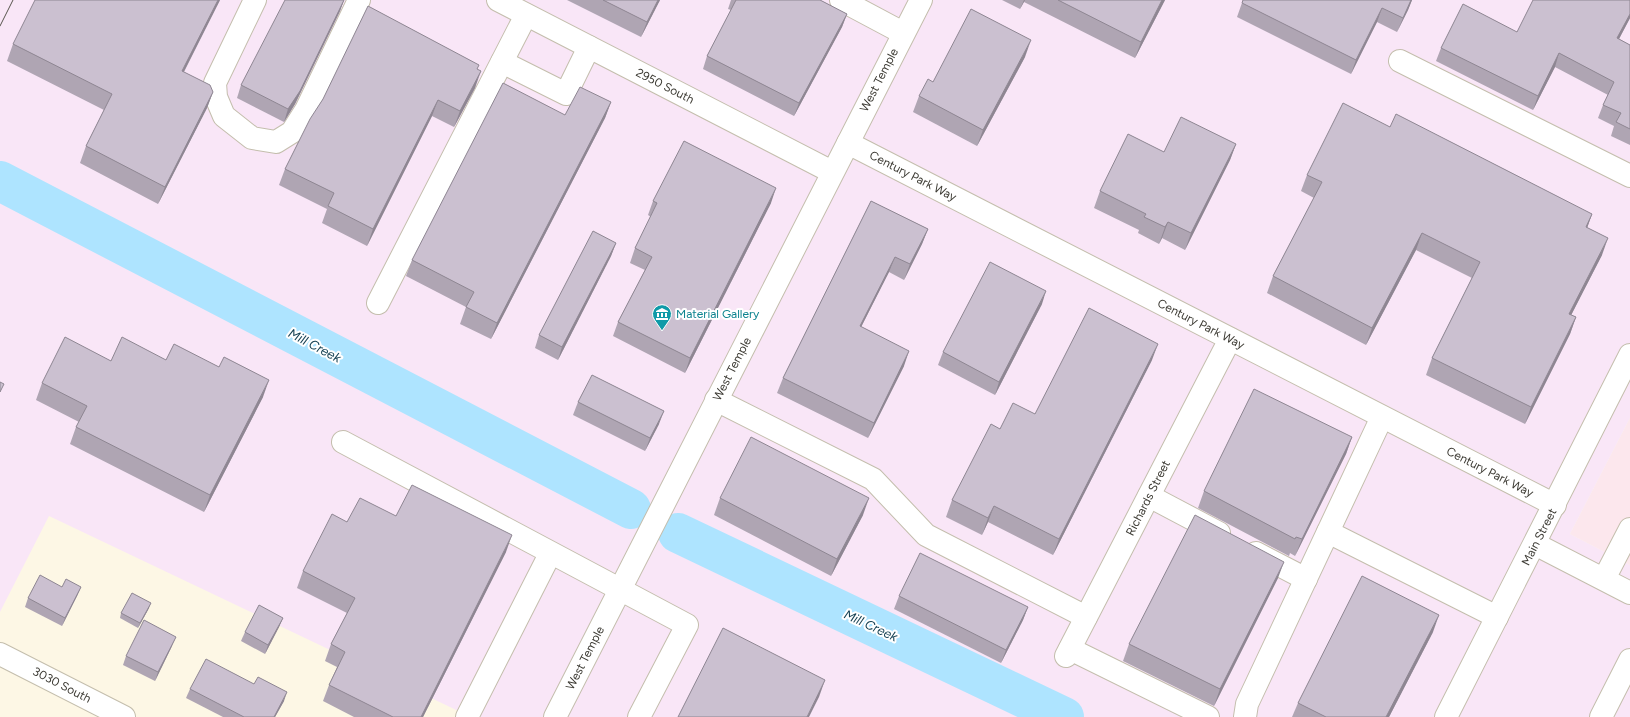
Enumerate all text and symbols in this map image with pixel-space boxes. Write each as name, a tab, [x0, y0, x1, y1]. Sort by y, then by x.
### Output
street label: West Temple	[857, 45, 901, 114]
street label: 2950 South	[634, 65, 697, 107]
street label: Century Park Way	[867, 148, 959, 204]
street label: Century Park Way	[1155, 296, 1247, 352]
museum icon: Material Gallery	[651, 303, 673, 331]
place label: Material Gallery	[676, 307, 760, 321]
water label: Mill Creek	[286, 325, 344, 366]
street label: West Temple	[710, 334, 754, 403]
street label: Century Park Way	[1444, 444, 1536, 500]
street label: Richards Street	[1123, 458, 1173, 538]
street label: Main Street	[1519, 506, 1560, 568]
water label: Mill Creek	[842, 607, 901, 645]
street label: West Temple	[563, 623, 607, 692]
street label: 3030 South	[30, 664, 94, 706]

